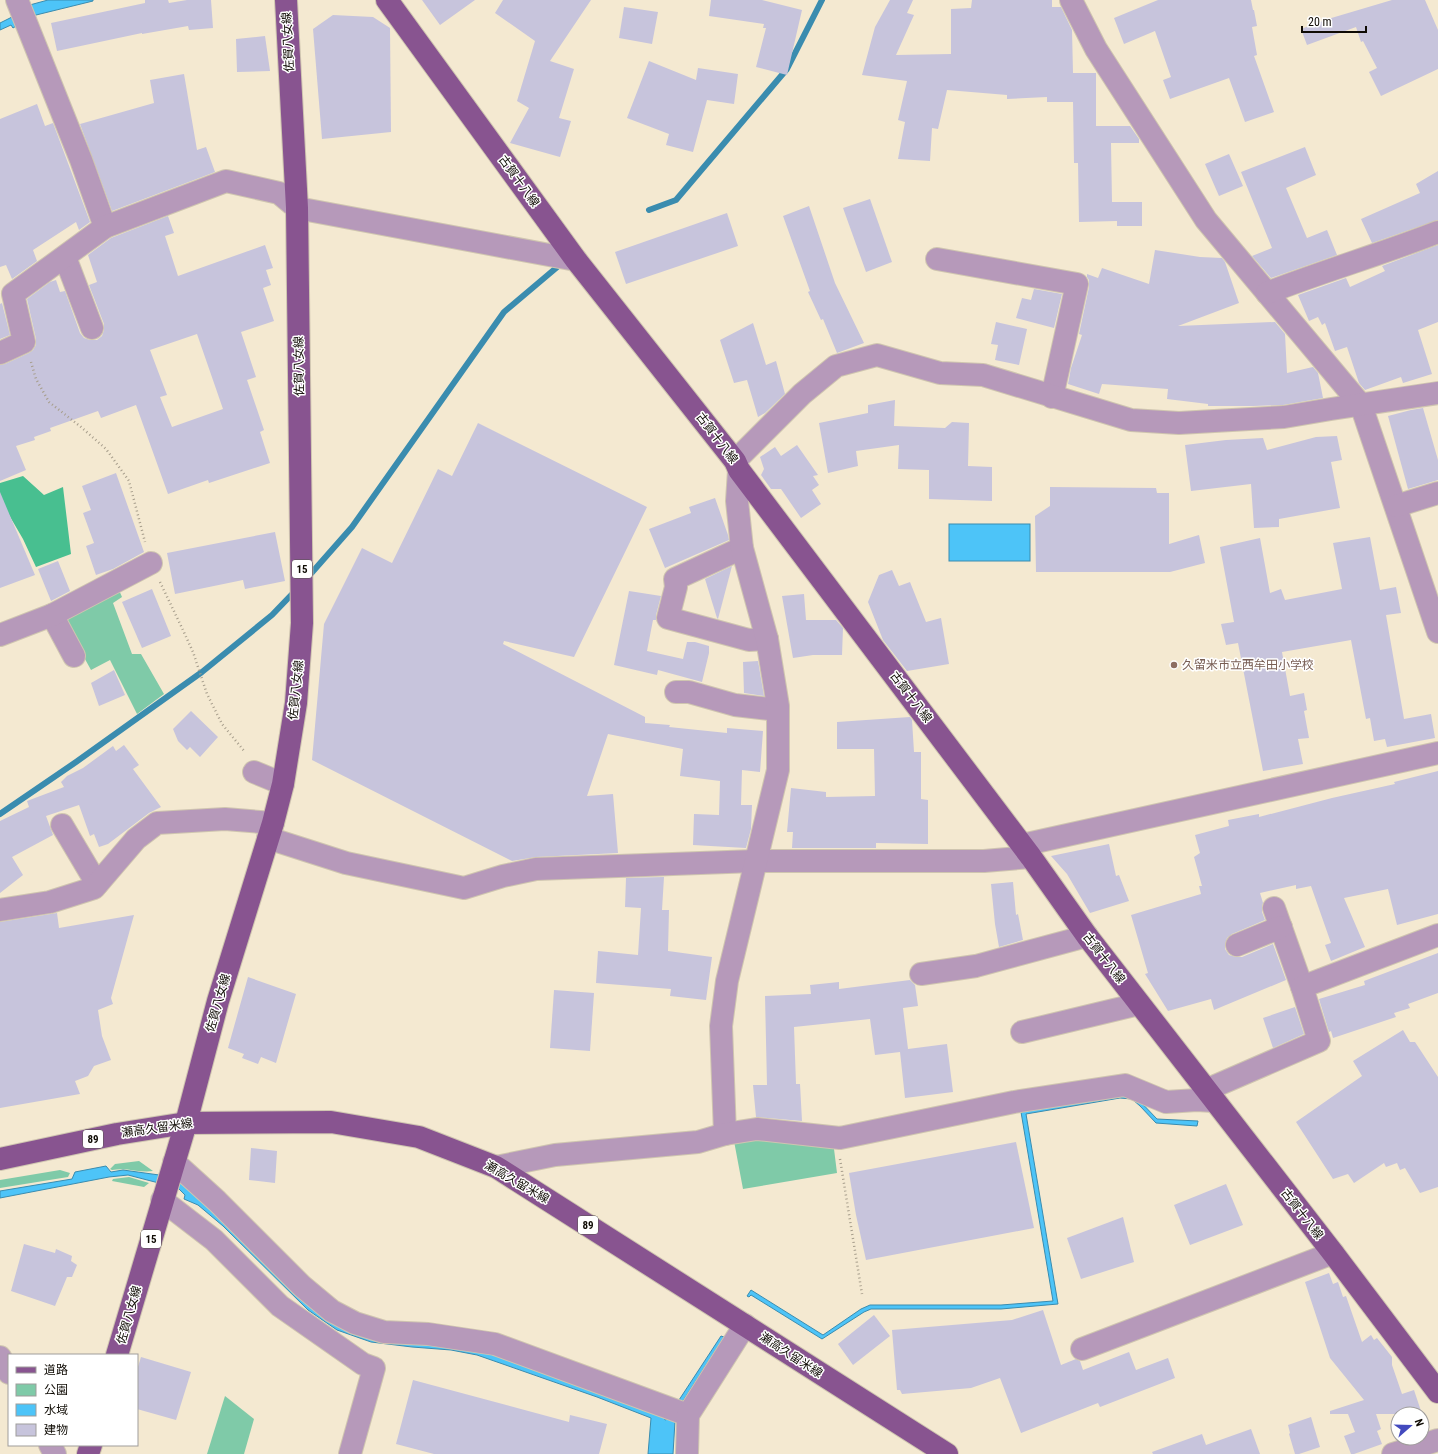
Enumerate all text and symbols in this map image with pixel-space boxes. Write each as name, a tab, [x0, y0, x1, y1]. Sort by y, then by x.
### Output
scale bar	[1302, 8, 1366, 34]
street label: 佐賀八女線	[279, 12, 297, 72]
text: 20 m	[1308, 15, 1332, 29]
street label: 古賀十八線	[496, 153, 542, 209]
street label: 佐賀八女線	[291, 336, 307, 396]
street label: 古賀十八線	[693, 410, 741, 466]
road number: 15	[292, 560, 312, 578]
place label: 久留米市立西牟田小学校	[1182, 658, 1314, 672]
street label: 佐賀八女線	[286, 659, 306, 721]
marker: 久留米市立西牟田小学校	[1169, 660, 1179, 670]
street label: 古賀十八線	[887, 669, 935, 725]
street label: 古賀十八線	[1080, 930, 1128, 986]
street label: 佐賀八女線	[203, 972, 233, 1034]
street label: 瀬高久留米線	[120, 1116, 194, 1140]
road number: 89	[83, 1130, 103, 1148]
street label: 瀬高久留米線	[482, 1158, 552, 1206]
street label: 古賀十八線	[1278, 1186, 1326, 1242]
road number: 89	[578, 1216, 598, 1234]
road number: 15	[141, 1230, 161, 1248]
street label: 佐賀八女線	[114, 1284, 144, 1346]
street label: 瀬高久留米線	[757, 1330, 825, 1380]
legend	[8, 1354, 138, 1446]
text: 道路	[44, 1363, 68, 1377]
text: 公園	[44, 1383, 68, 1397]
text: 水域	[44, 1403, 68, 1417]
north arrow	[1390, 1406, 1430, 1446]
text: N	[1412, 1417, 1426, 1428]
text: 建物	[44, 1423, 68, 1437]

